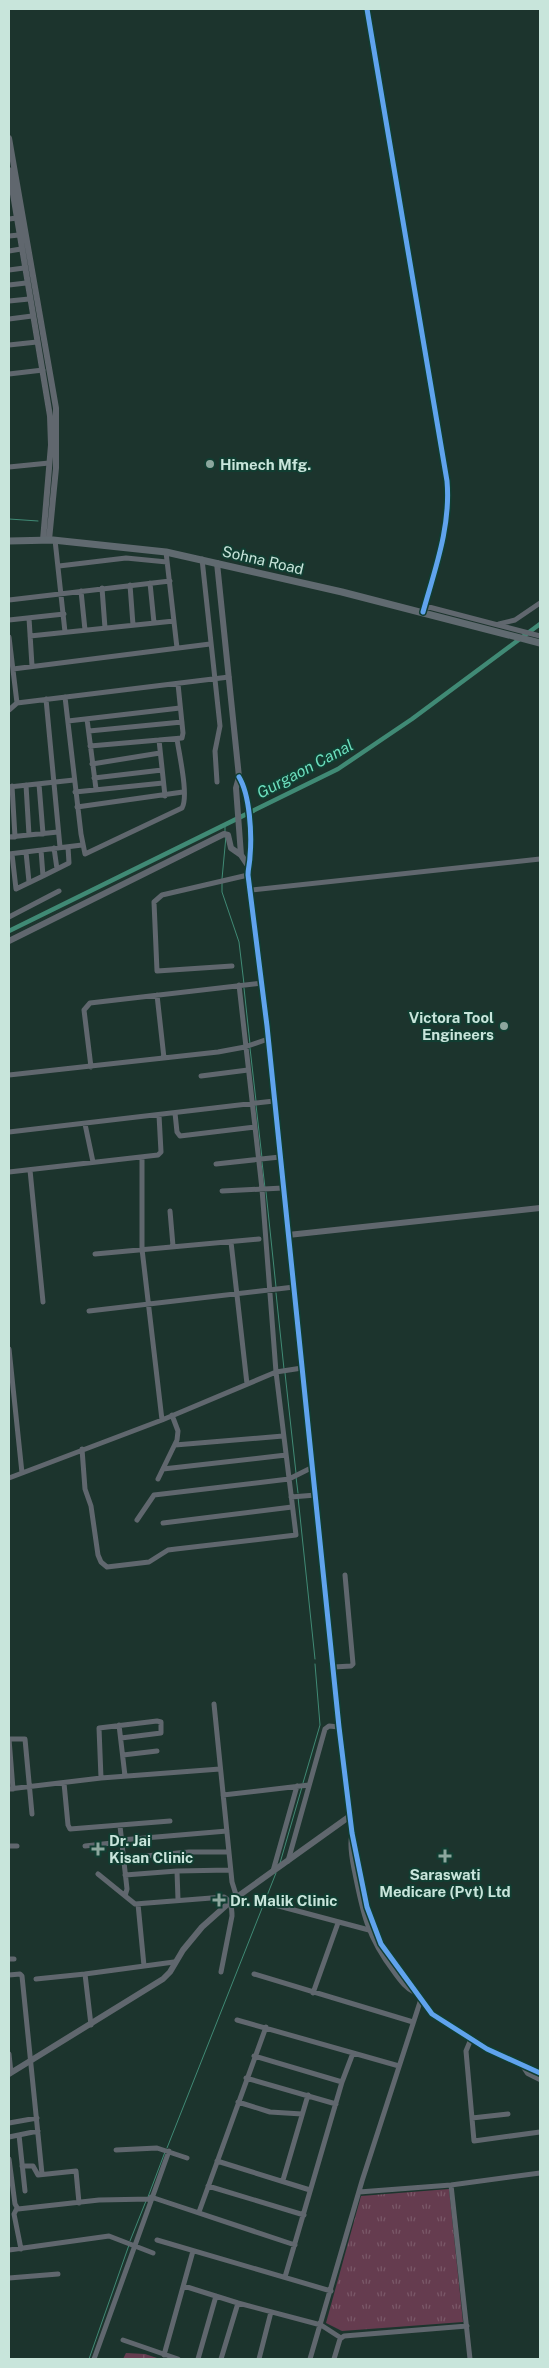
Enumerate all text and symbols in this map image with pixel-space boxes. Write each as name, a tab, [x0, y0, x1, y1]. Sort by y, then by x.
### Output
place label: Himech Mfg.	[220, 456, 311, 473]
marker: Himech Mfg.	[204, 458, 216, 470]
street label: Sohna Road	[221, 542, 305, 578]
water label: Gurgaon Canal	[253, 736, 357, 802]
place label: Victora Tool Engineers	[409, 1009, 494, 1043]
marker: Victora Tool Engineers	[498, 1020, 510, 1032]
place label: Dr. Jai Kisan Clinic	[109, 1832, 193, 1866]
marker: Dr. Jai Kisan Clinic	[91, 1842, 105, 1856]
marker: Saraswati Medicare (Pvt) Ltd	[438, 1849, 452, 1863]
place label: Saraswati Medicare (Pvt) Ltd	[379, 1866, 511, 1900]
place label: Dr. Malik Clinic	[230, 1892, 338, 1909]
marker: Dr. Malik Clinic	[212, 1893, 226, 1907]

